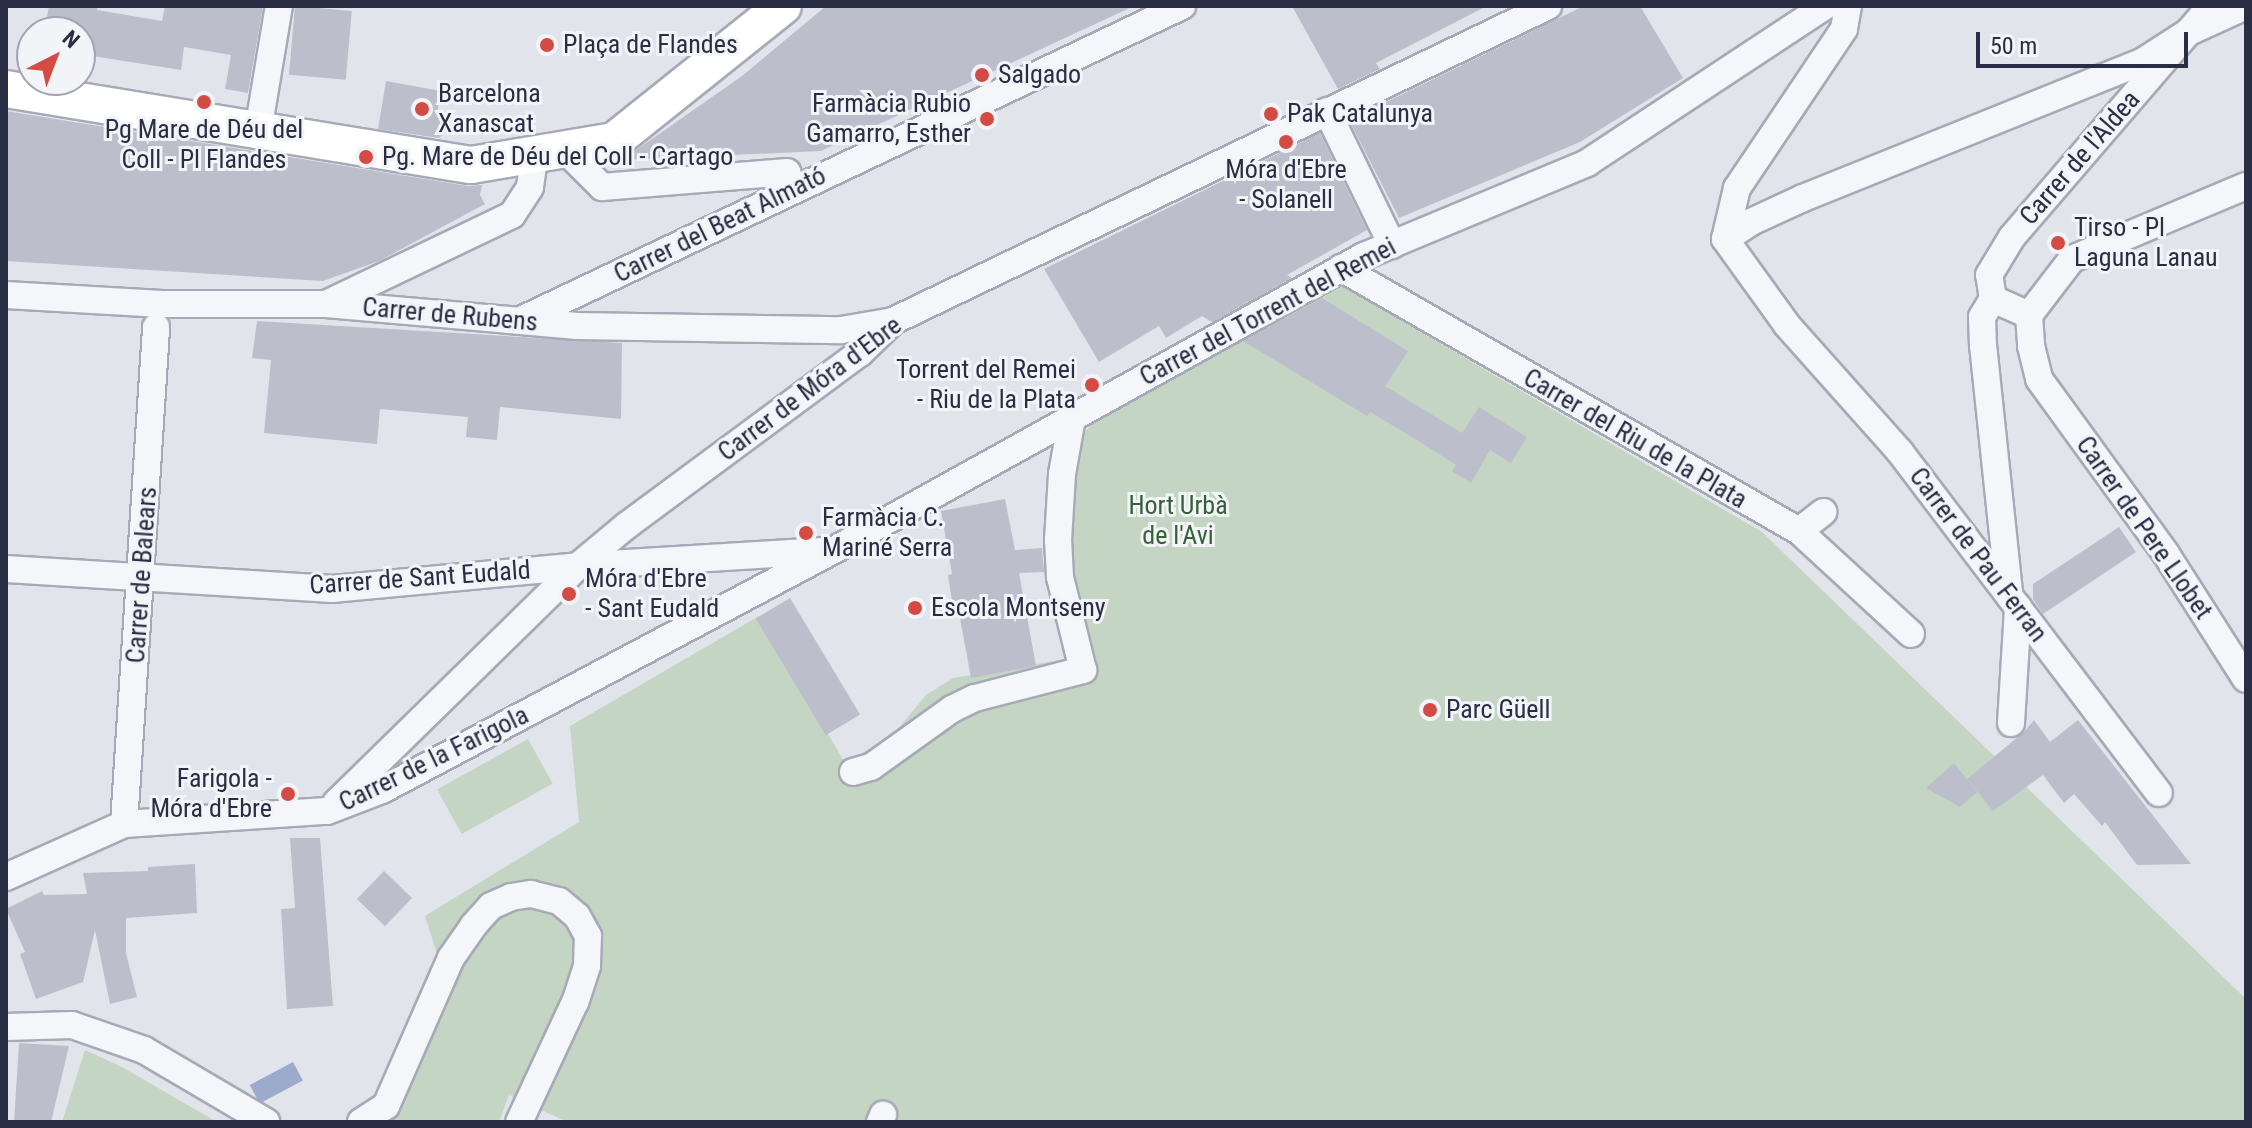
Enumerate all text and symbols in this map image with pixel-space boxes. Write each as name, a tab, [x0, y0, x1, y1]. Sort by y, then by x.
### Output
north arrow	[16, 16, 96, 96]
scale bar	[1980, 16, 2192, 66]
text: N	[58, 25, 84, 53]
place label: Plaça de Flandes	[563, 29, 738, 61]
text: 50 m	[1990, 32, 2037, 60]
marker: Plaça de Flandes	[538, 36, 556, 54]
place label: Salgado	[998, 59, 1081, 91]
marker: Salgado	[973, 66, 991, 84]
place label: Barcelona Xanascat	[438, 78, 541, 140]
street label: Carrer de l'Aldea	[2013, 85, 2147, 231]
place label: Farmàcia Rubio Gamarro, Esther	[806, 88, 971, 150]
marker: Pg Mare de Déu del Coll - Pl Flandes	[195, 93, 213, 111]
place label: Pak Catalunya	[1287, 98, 1433, 130]
marker: Barcelona Xanascat	[413, 100, 431, 118]
marker: Pak Catalunya	[1262, 105, 1280, 123]
marker: Farmàcia Rubio Gamarro, Esther	[978, 110, 996, 128]
place label: Pg Mare de Déu del Coll - Pl Flandes	[105, 114, 303, 176]
marker: Móra d'Ebre - Solanell	[1277, 133, 1295, 151]
place label: Pg. Mare de Déu del Coll - Cartago	[382, 141, 733, 173]
marker: Pg. Mare de Déu del Coll - Cartago	[357, 148, 375, 166]
place label: Móra d'Ebre - Solanell	[1225, 154, 1347, 216]
street label: Carrer del Beat Almató	[609, 160, 831, 290]
place label: Tirso - Pl Laguna Lanau	[2074, 212, 2218, 274]
street label: Carrer del Torrent del Remei	[1134, 231, 1402, 393]
marker: Tirso - Pl Laguna Lanau	[2049, 234, 2067, 252]
street label: Carrer de Rubens	[361, 292, 539, 338]
street label: Carrer de Móra d'Ebre	[712, 310, 908, 468]
place label: Torrent del Remei - Riu de la Plata	[896, 354, 1076, 416]
street label: Carrer del Riu de la Plata	[1518, 362, 1752, 516]
marker: Torrent del Remei - Riu de la Plata	[1083, 376, 1101, 394]
street label: Carrer de Pere Llobet	[2069, 430, 2219, 626]
street label: Carrer de Pau Ferran	[1902, 462, 2054, 648]
street label: Carrer de Balears	[120, 486, 164, 664]
park label: Hort Urbà de l'Avi	[1128, 490, 1228, 552]
place label: Farmàcia C. Mariné Serra	[822, 502, 952, 564]
marker: Farmàcia C. Mariné Serra	[797, 524, 815, 542]
street label: Carrer de Sant Eudald	[308, 555, 532, 601]
place label: Móra d'Ebre - Sant Eudald	[585, 563, 719, 624]
marker: Móra d'Ebre - Sant Eudald	[560, 585, 578, 603]
place label: Escola Montseny	[931, 592, 1106, 624]
marker: Escola Montseny	[906, 599, 924, 617]
place label: Parc Güell	[1446, 694, 1550, 726]
street label: Carrer de la Farigola	[334, 700, 534, 818]
marker: Parc Güell	[1421, 701, 1439, 719]
place label: Farigola - Móra d'Ebre	[150, 763, 272, 824]
marker: Farigola - Móra d'Ebre	[279, 785, 297, 803]

